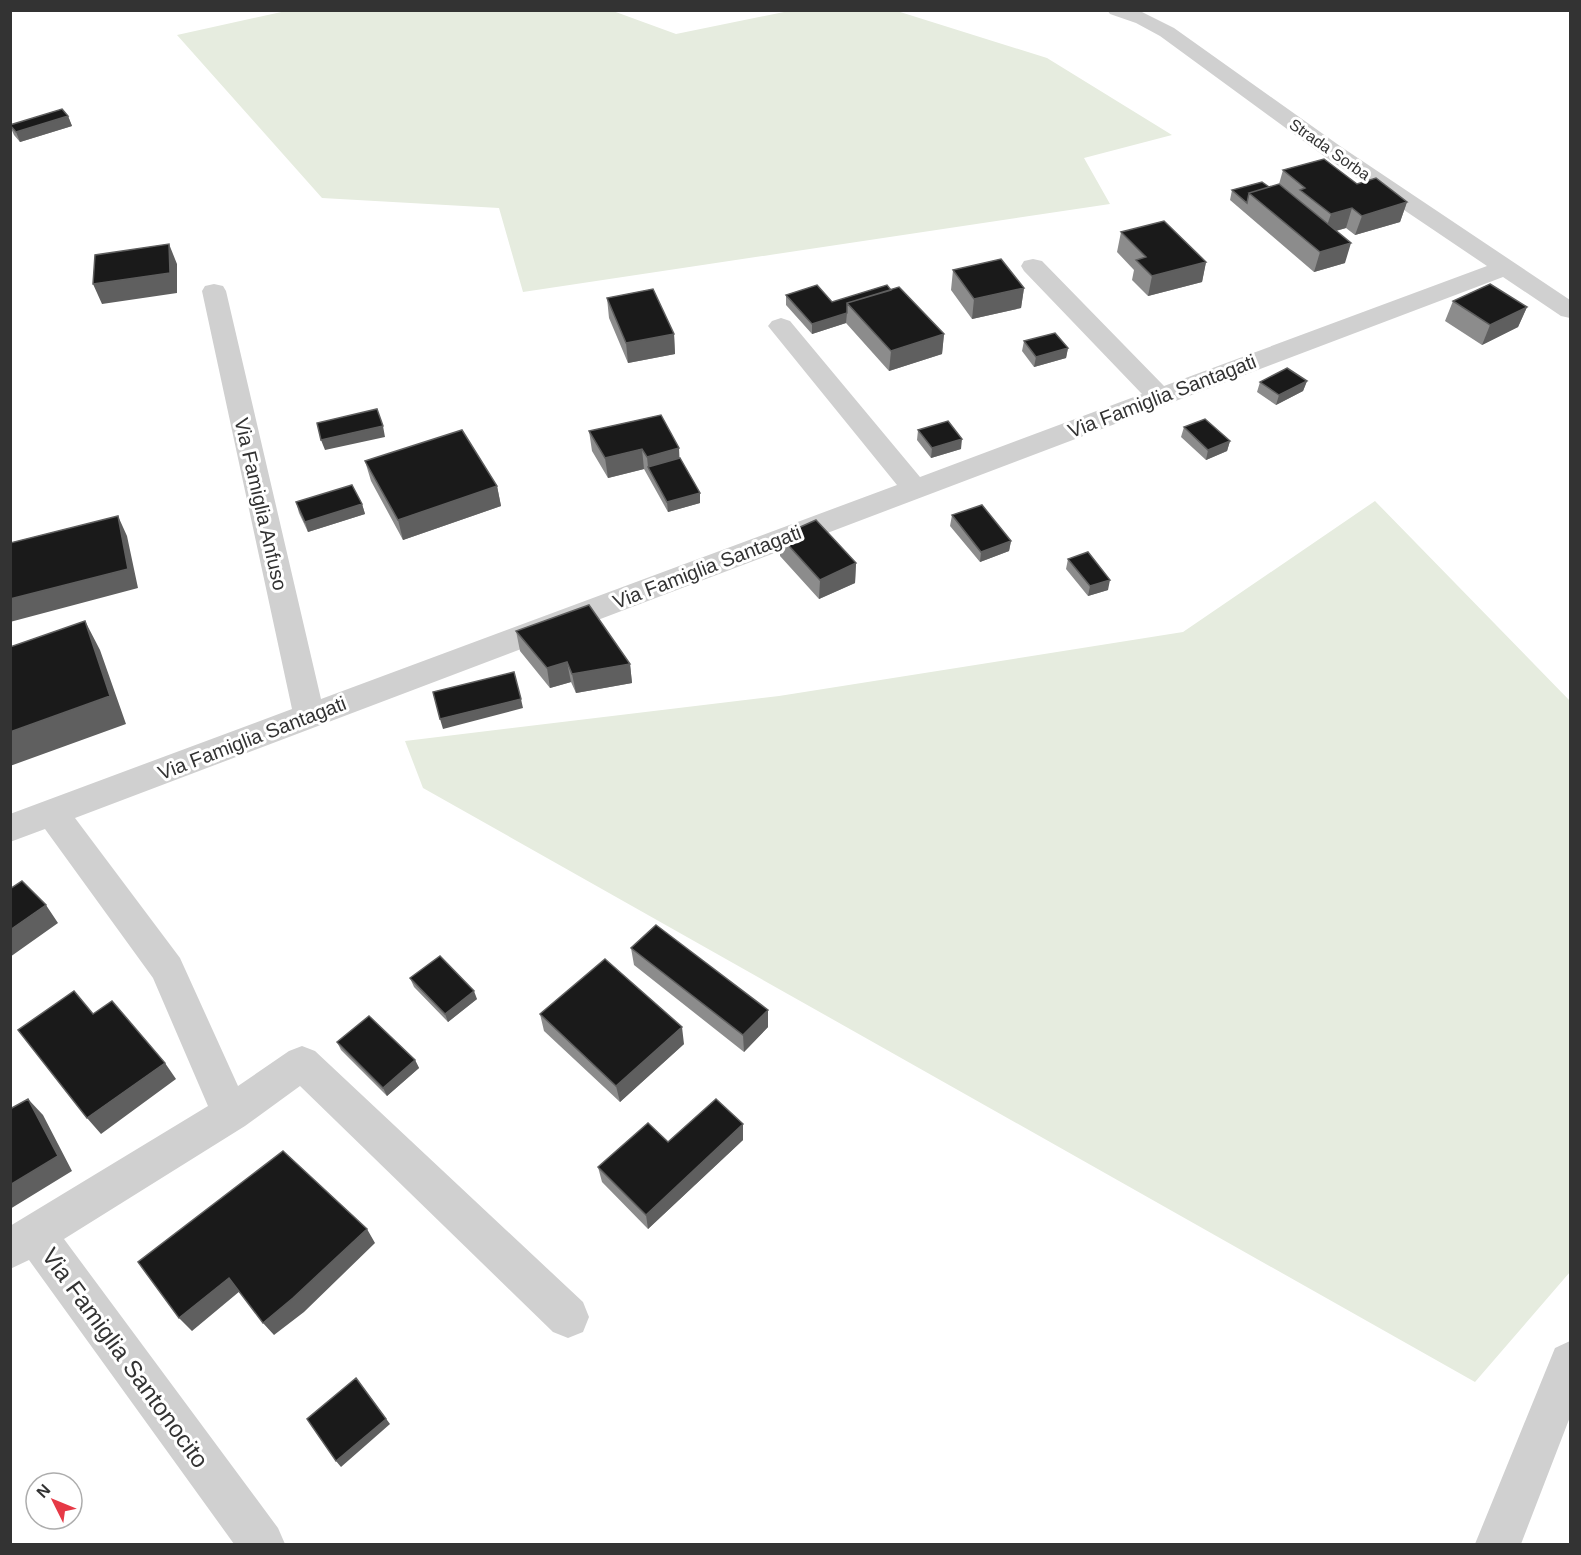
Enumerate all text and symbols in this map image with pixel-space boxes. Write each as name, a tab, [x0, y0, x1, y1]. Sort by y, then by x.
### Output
street label: Strada Sorba	[1286, 115, 1373, 183]
street label: Via Famiglia Santagati	[1065, 350, 1259, 442]
street label: Via Famiglia Anfuso	[230, 416, 292, 592]
street label: Via Famiglia Santagati	[610, 521, 804, 613]
street label: Via Famiglia Santagati	[155, 692, 349, 784]
street label: Via Famiglia Santonocito	[37, 1243, 214, 1473]
north arrow	[24, 1471, 84, 1531]
text: N	[33, 1481, 54, 1501]

